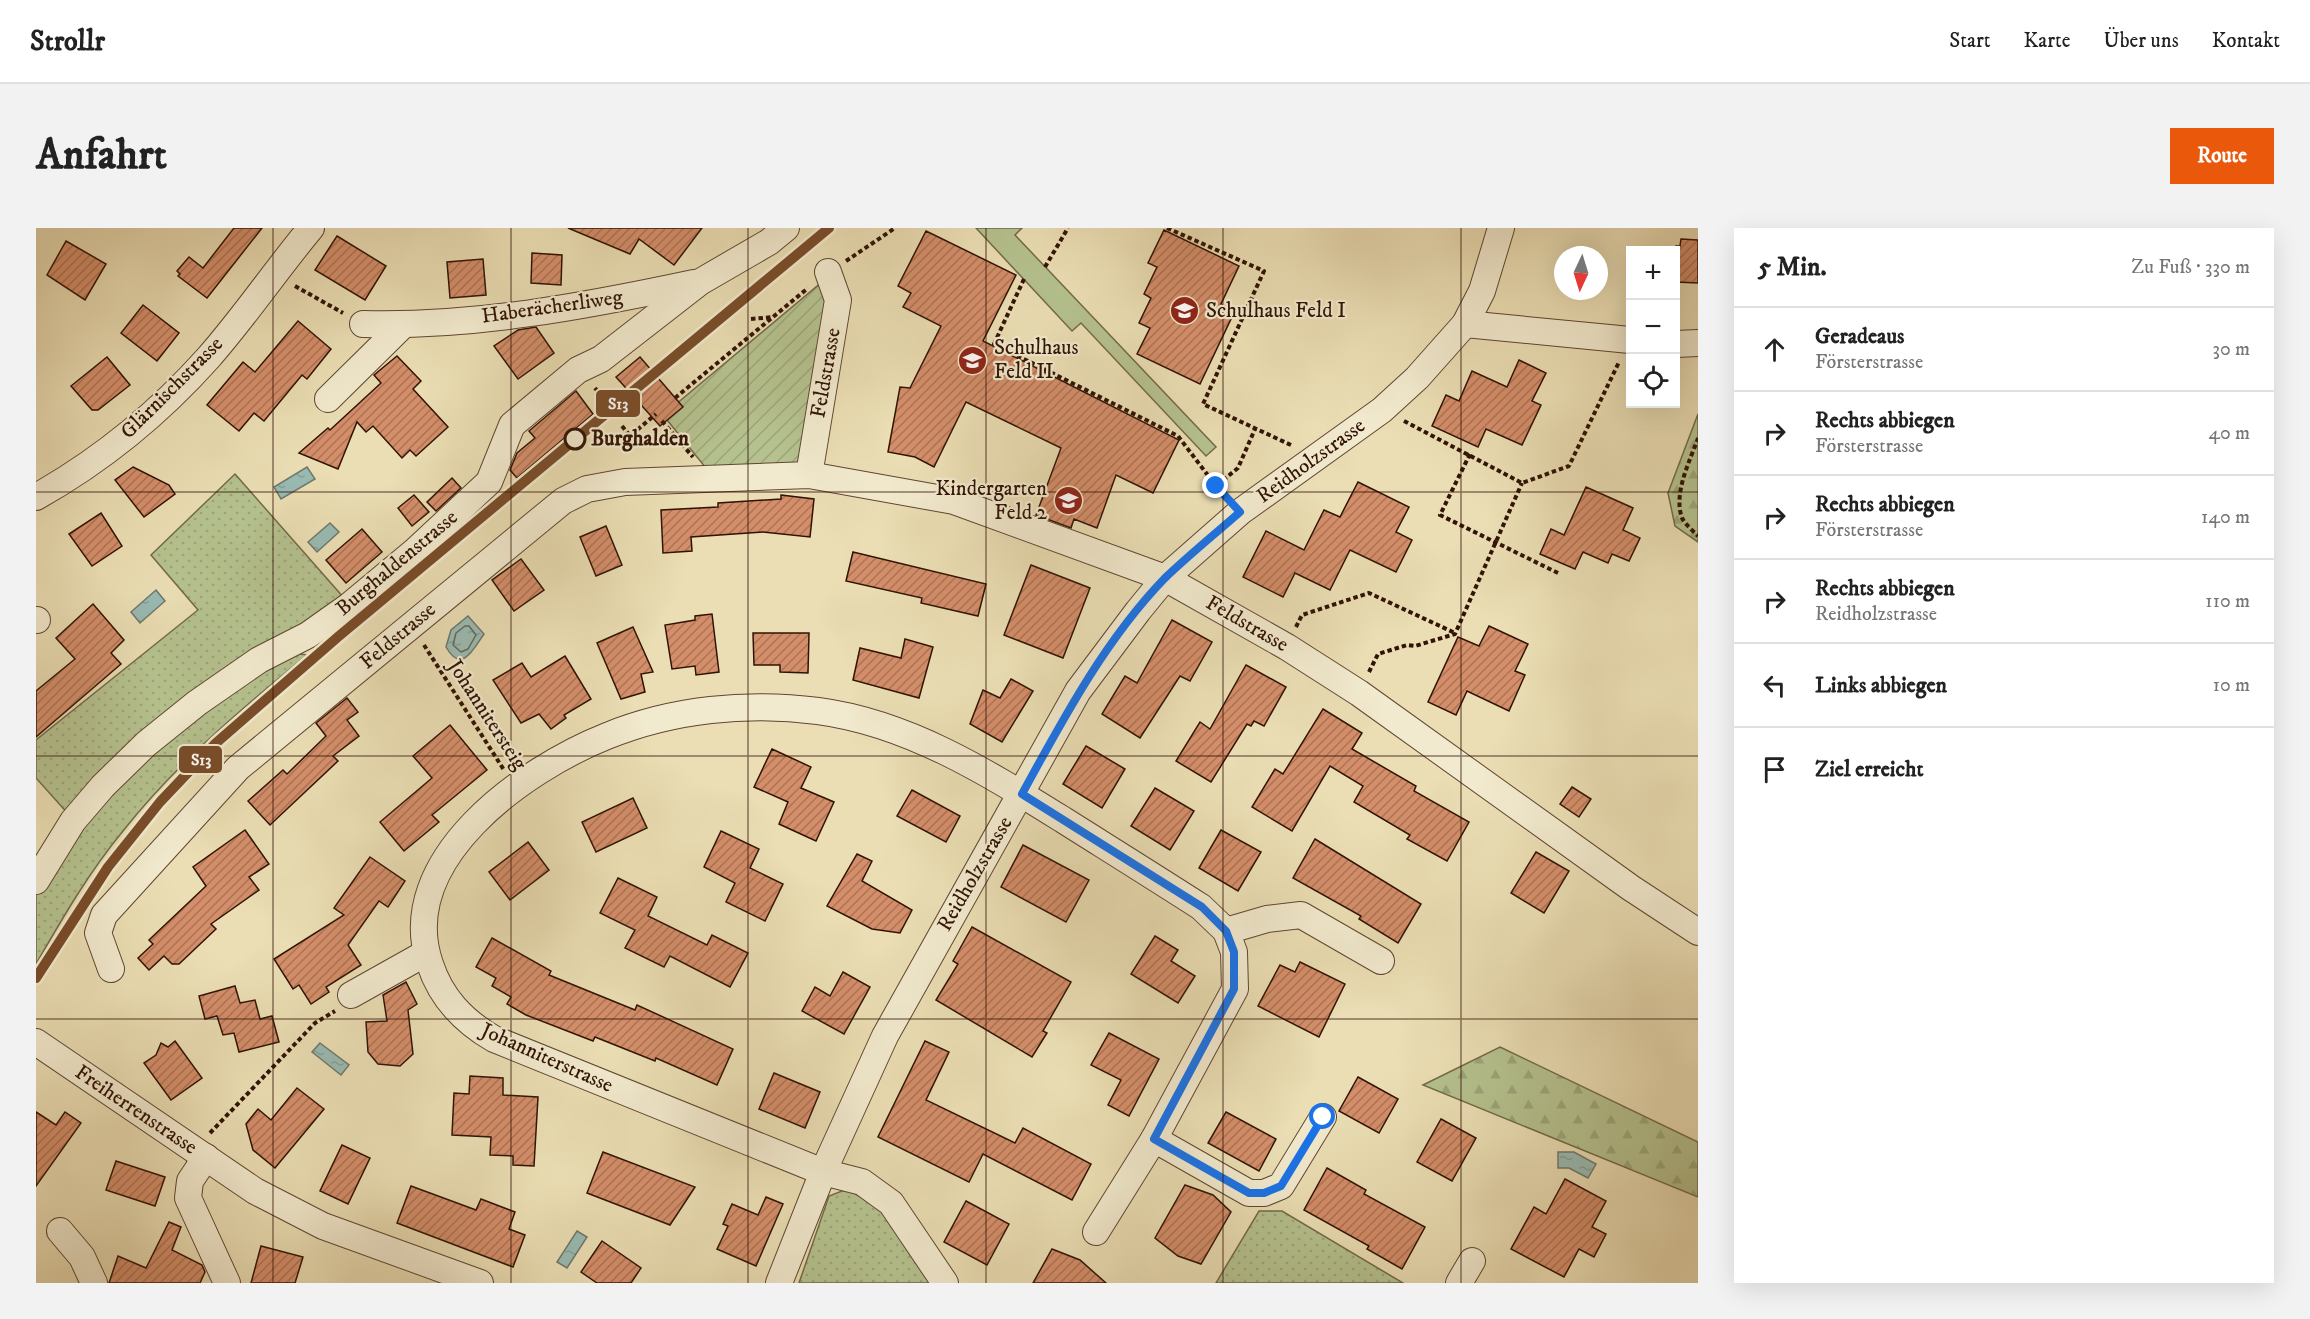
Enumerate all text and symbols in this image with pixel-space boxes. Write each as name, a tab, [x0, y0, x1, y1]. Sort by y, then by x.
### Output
text: Strollr	[30, 24, 105, 59]
text: Start	[1949, 28, 1991, 54]
text: Karte	[2024, 28, 2070, 54]
text: Über uns	[2103, 28, 2179, 54]
text: Kontakt	[2212, 28, 2280, 54]
button: Route	[2170, 128, 2274, 184]
text: Anfahrt	[36, 130, 167, 182]
north arrow	[1554, 246, 1608, 300]
map controls	[1626, 246, 1680, 408]
button: +	[1626, 246, 1680, 300]
text: 5 Min.	[1758, 251, 1827, 284]
text: Zu Fuß · 330 m	[2131, 255, 2250, 280]
street label: Haberächerliweg	[480, 284, 625, 330]
school or university icon: Schulhaus Feld I	[1169, 295, 1201, 327]
place label: Schulhaus Feld I	[1206, 298, 1346, 324]
button: −	[1626, 300, 1680, 354]
text: Geradeaus	[1815, 323, 1904, 350]
street label: Feldstrasse	[805, 326, 847, 420]
street label: Glärnischstrasse	[115, 331, 229, 445]
icon: ahead	[1758, 333, 1791, 366]
place label: Schulhaus Feld II	[994, 335, 1078, 385]
text: 30 m	[2212, 337, 2250, 362]
school or university icon: Schulhaus Feld II	[957, 344, 989, 376]
text: Försterstrasse	[1815, 350, 1923, 375]
button: locate	[1626, 354, 1680, 408]
line badge: S13	[595, 389, 641, 418]
text: S13	[608, 394, 628, 414]
text: Rechts abbiegen	[1815, 407, 1955, 434]
street label: Reidholzstrasse	[1252, 413, 1371, 509]
icon: right	[1758, 417, 1791, 450]
text: 40 m	[2208, 421, 2250, 446]
place label: Burghalden	[591, 426, 690, 452]
marker: Burghalden	[564, 428, 586, 450]
text: Försterstrasse	[1815, 434, 1923, 459]
route end	[1202, 472, 1228, 498]
place label: Kindergarten Feld 2	[936, 476, 1048, 526]
school or university icon: Kindergarten Feld 2	[1052, 485, 1084, 517]
text: Rechts abbiegen	[1815, 491, 1955, 518]
icon: right	[1758, 501, 1791, 534]
street label: Burghaldenstrasse	[331, 504, 463, 622]
text: 140 m	[2201, 505, 2250, 530]
text: Försterstrasse	[1815, 518, 1923, 543]
text: Rechts abbiegen	[1815, 575, 1955, 602]
icon: right	[1758, 585, 1791, 618]
text: 110 m	[2205, 589, 2250, 614]
street label: Feldstrasse	[1201, 590, 1293, 658]
street label: Feldstrasse	[355, 597, 441, 675]
text: Reidholzstrasse	[1815, 602, 1937, 627]
street label: Johannitersteig	[441, 653, 533, 776]
icon: left	[1758, 669, 1791, 702]
text: Links abbiegen	[1815, 672, 1947, 699]
text: 10 m	[2213, 673, 2250, 698]
line badge: S13	[178, 745, 223, 774]
text: S13	[191, 750, 211, 770]
icon: arrive	[1758, 753, 1791, 786]
text: Ziel erreicht	[1815, 756, 1923, 783]
street label: Reidholzstrasse	[932, 812, 1018, 936]
street label: Johanniterstrasse	[475, 1016, 617, 1099]
street label: Freiherrenstrasse	[70, 1060, 202, 1161]
route start	[1309, 1103, 1335, 1129]

